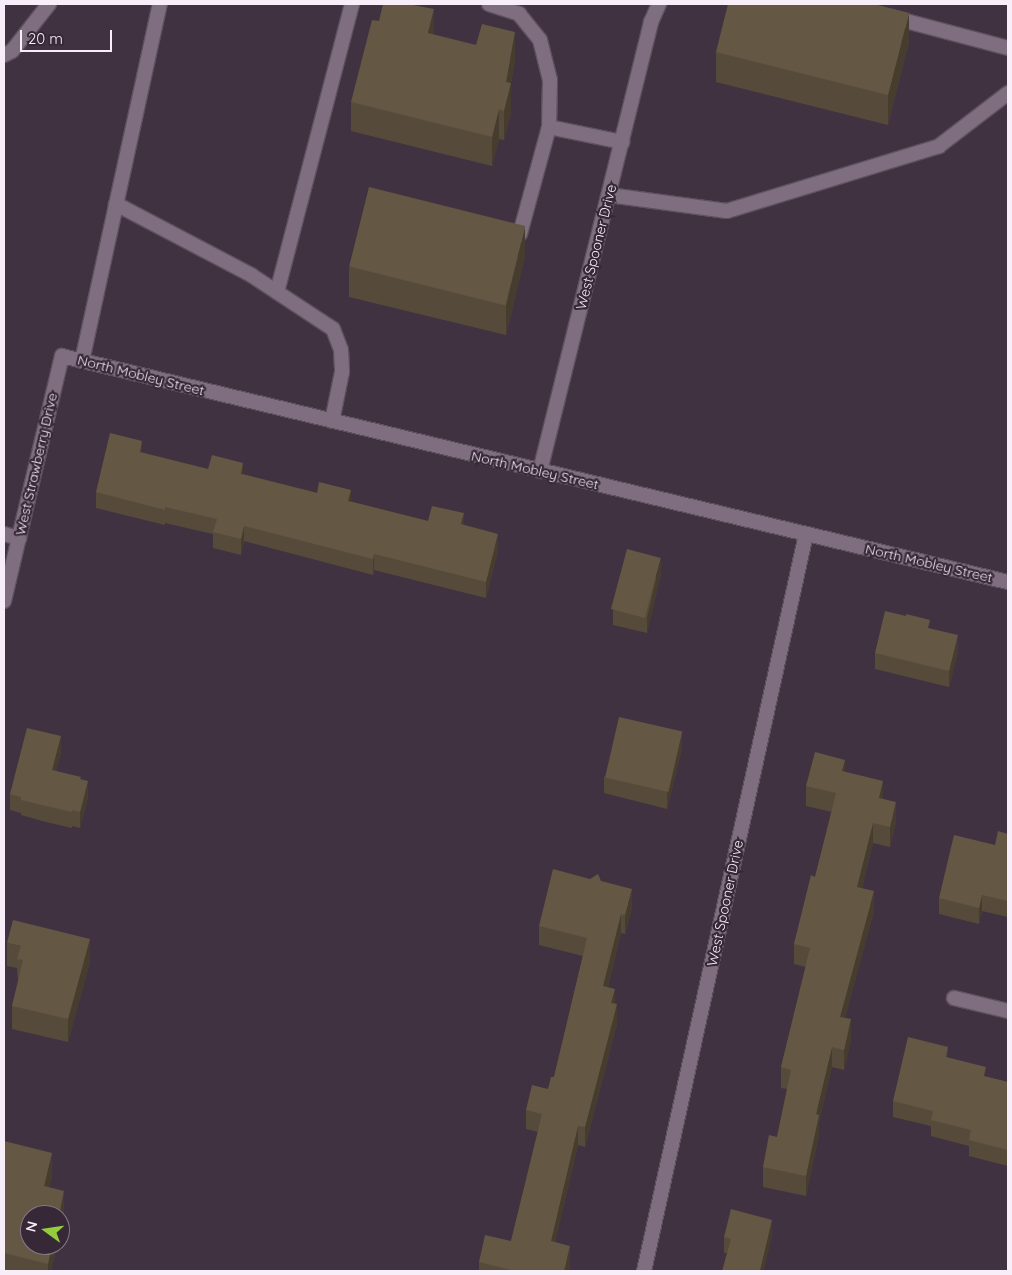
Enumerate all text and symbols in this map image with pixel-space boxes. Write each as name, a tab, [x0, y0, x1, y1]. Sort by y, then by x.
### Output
scale bar	[22, 20, 115, 52]
text: 20 m	[28, 29, 63, 48]
street label: West Spooner Drive	[572, 183, 620, 311]
street label: North Mobley Street	[76, 351, 206, 399]
street label: West Strawberry Drive	[11, 391, 61, 537]
street label: North Mobley Street	[470, 447, 600, 493]
street label: North Mobley Street	[864, 540, 994, 586]
street label: West Spooner Drive	[703, 838, 747, 968]
north arrow	[20, 1205, 70, 1255]
text: N	[21, 1219, 41, 1234]

